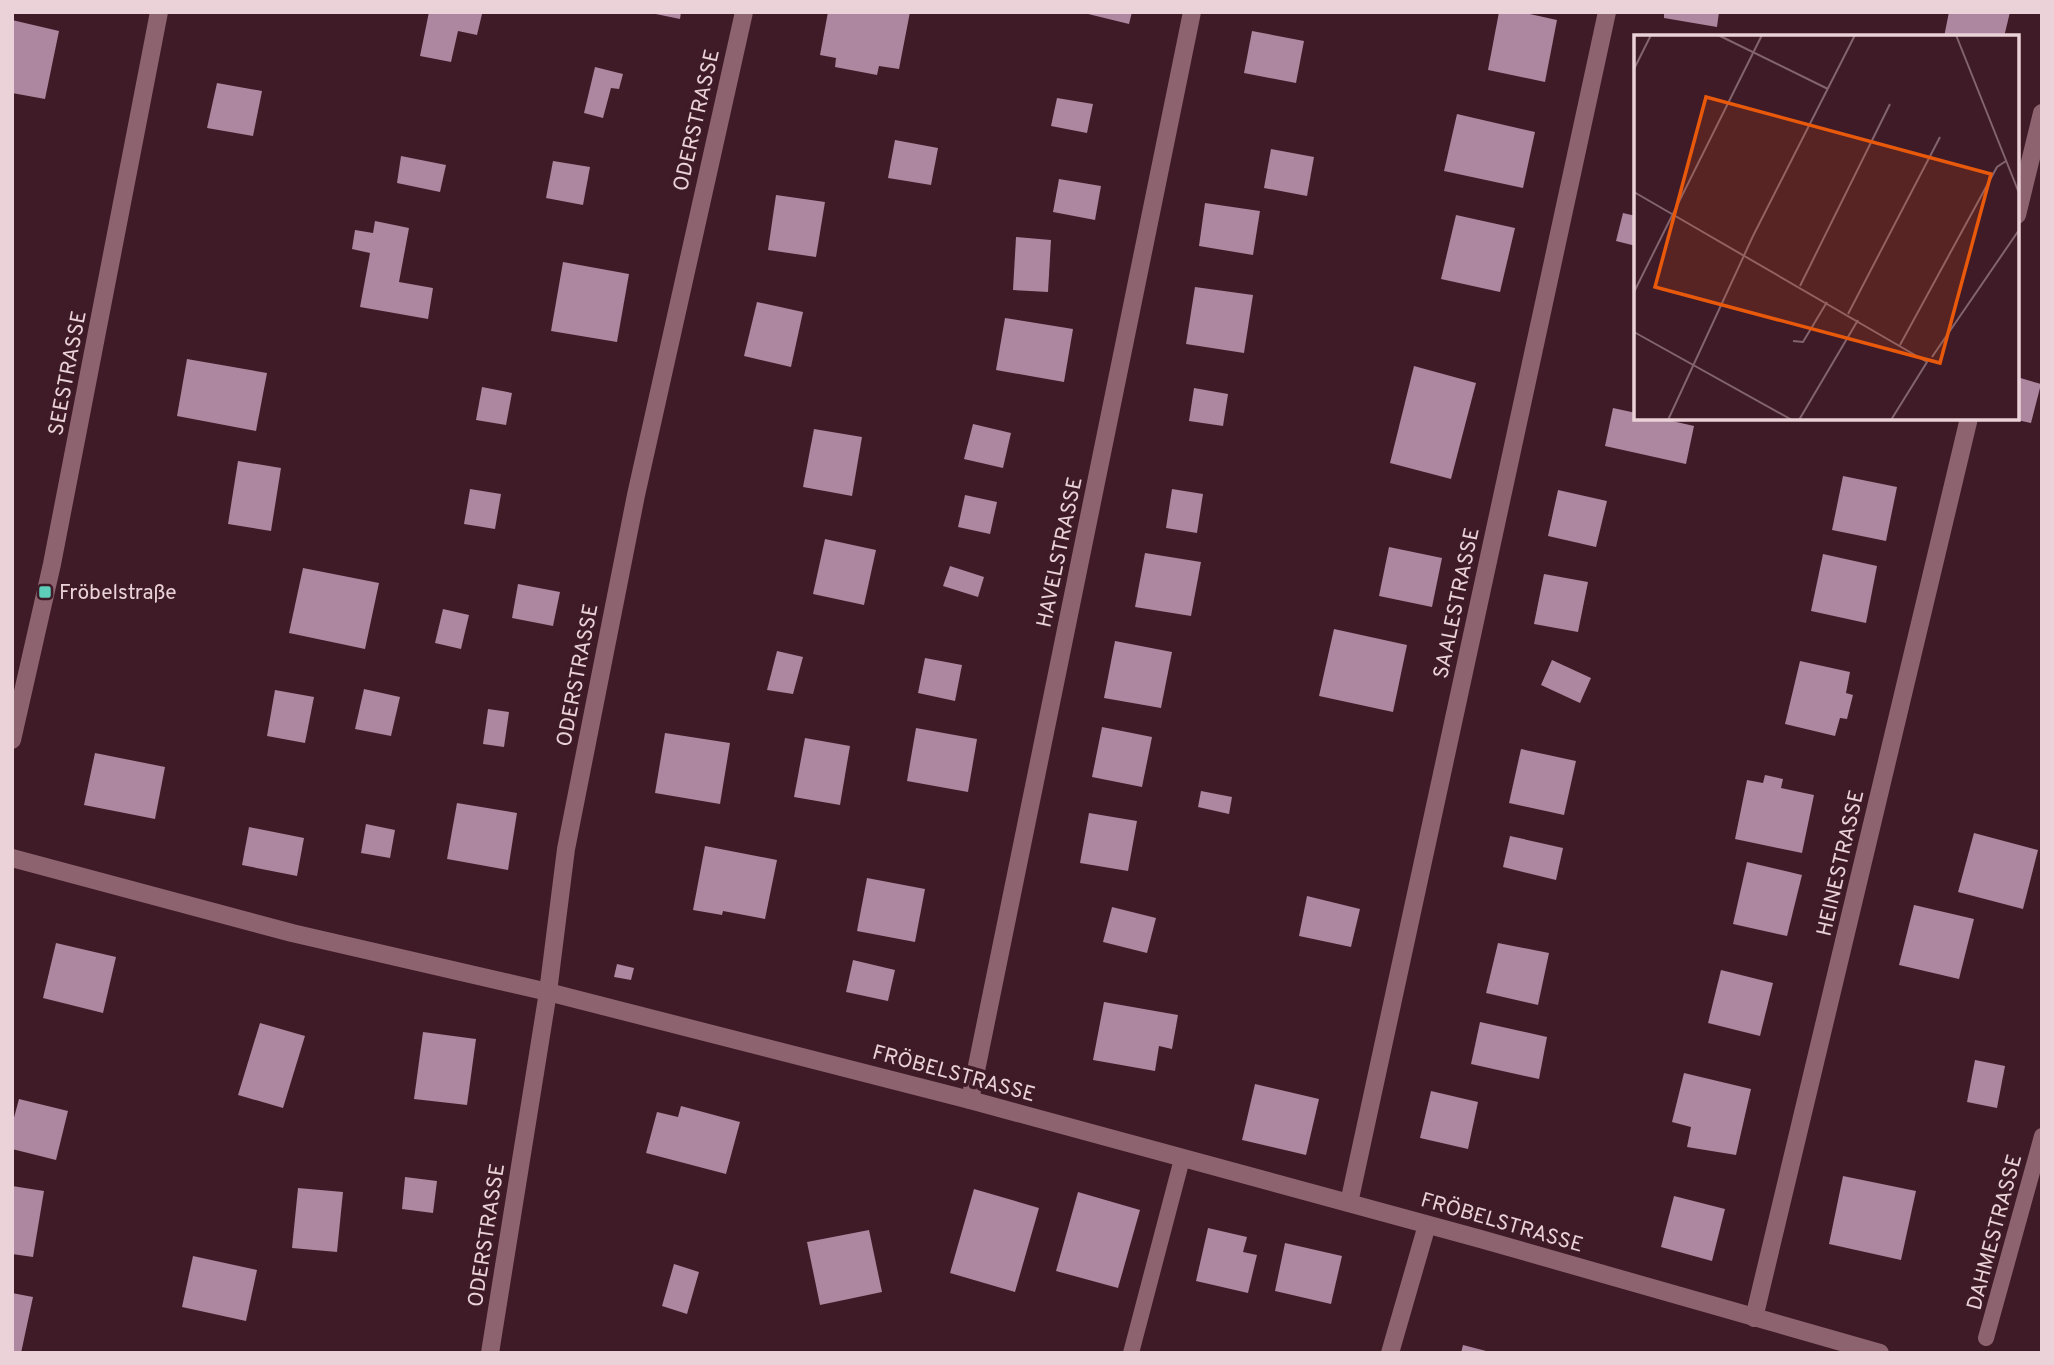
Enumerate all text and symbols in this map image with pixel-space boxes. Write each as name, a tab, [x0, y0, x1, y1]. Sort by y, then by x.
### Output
inset map	[1634, 35, 2019, 420]
street label: ODERSTRASSE	[668, 47, 727, 194]
street label: SEESTRASSE	[43, 308, 94, 438]
street label: HAVELSTRASSE	[1031, 475, 1090, 630]
street label: SAALESTRASSE	[1428, 525, 1487, 681]
place label: Fröbelstraße	[59, 580, 176, 607]
marker: Fröbelstraße	[37, 584, 53, 600]
street label: ODERSTRASSE	[551, 602, 606, 749]
street label: HEINESTRASSE	[1812, 788, 1871, 939]
street label: FRÖBELSTRASSE	[869, 1040, 1038, 1109]
street label: DAHMESTRASSE	[1962, 1151, 2029, 1313]
street label: ODERSTRASSE	[463, 1162, 512, 1309]
street label: FRÖBELSTRASSE	[1417, 1187, 1586, 1260]

